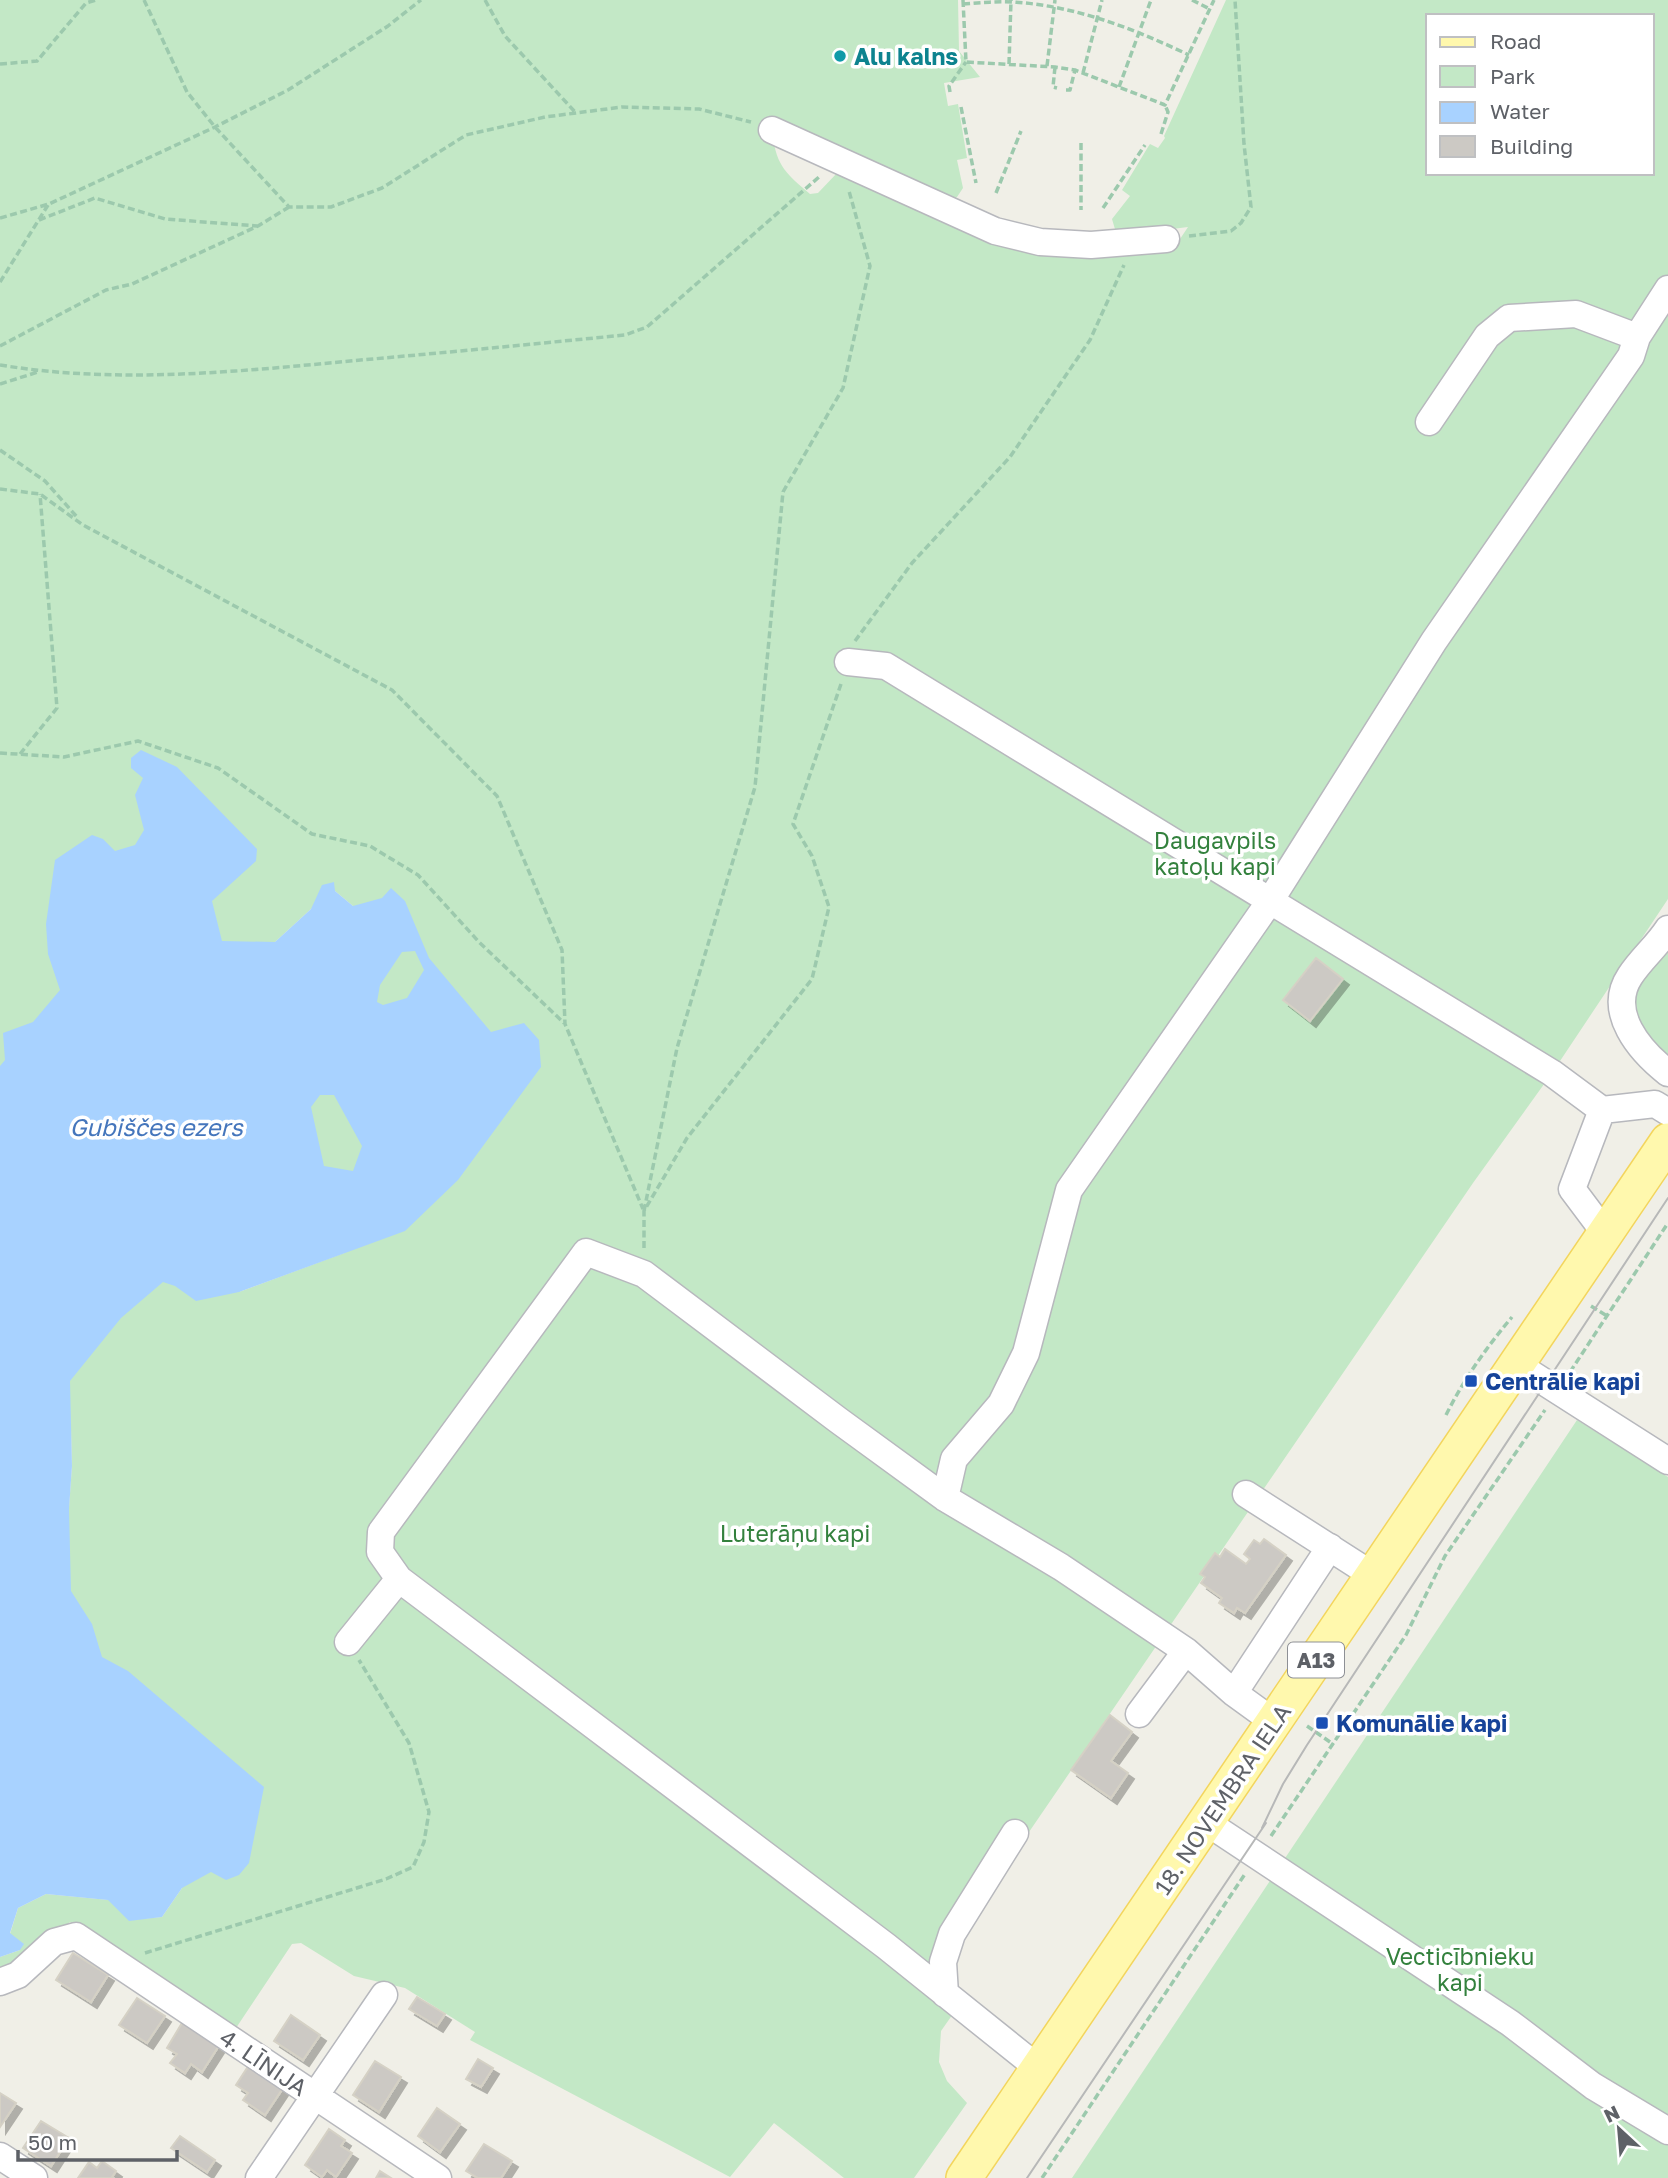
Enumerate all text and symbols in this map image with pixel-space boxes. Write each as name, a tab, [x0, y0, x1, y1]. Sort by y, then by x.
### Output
legend	[1426, 14, 1654, 175]
text: Road	[1490, 28, 1541, 54]
place label: Alu kalns	[854, 42, 958, 70]
marker: Alu kalns	[832, 48, 848, 64]
text: Park	[1490, 63, 1536, 89]
text: Water	[1490, 98, 1550, 124]
text: Building	[1490, 133, 1573, 159]
park label: Daugavpils katoļu kapi	[1154, 826, 1276, 881]
water label: Gubiščes ezers	[69, 1112, 244, 1141]
place label: Centrālie kapi	[1485, 1367, 1640, 1395]
marker: Centrālie kapi	[1463, 1373, 1479, 1389]
park label: Luterāņu kapi	[720, 1519, 870, 1548]
road number: A13	[1288, 1642, 1344, 1678]
street label: 18. NOVEMBRA IELA	[1148, 1698, 1296, 1900]
place label: Komunālie kapi	[1336, 1709, 1507, 1737]
marker: Komunālie kapi	[1314, 1715, 1330, 1731]
park label: Vecticībnieku kapi	[1386, 1942, 1534, 1996]
street label: 4. LĪNIJA	[215, 2023, 313, 2101]
north arrow	[1584, 2094, 1654, 2164]
text: N	[1600, 2100, 1623, 2127]
scale bar	[18, 2118, 177, 2162]
text: 50 m	[28, 2129, 77, 2155]

